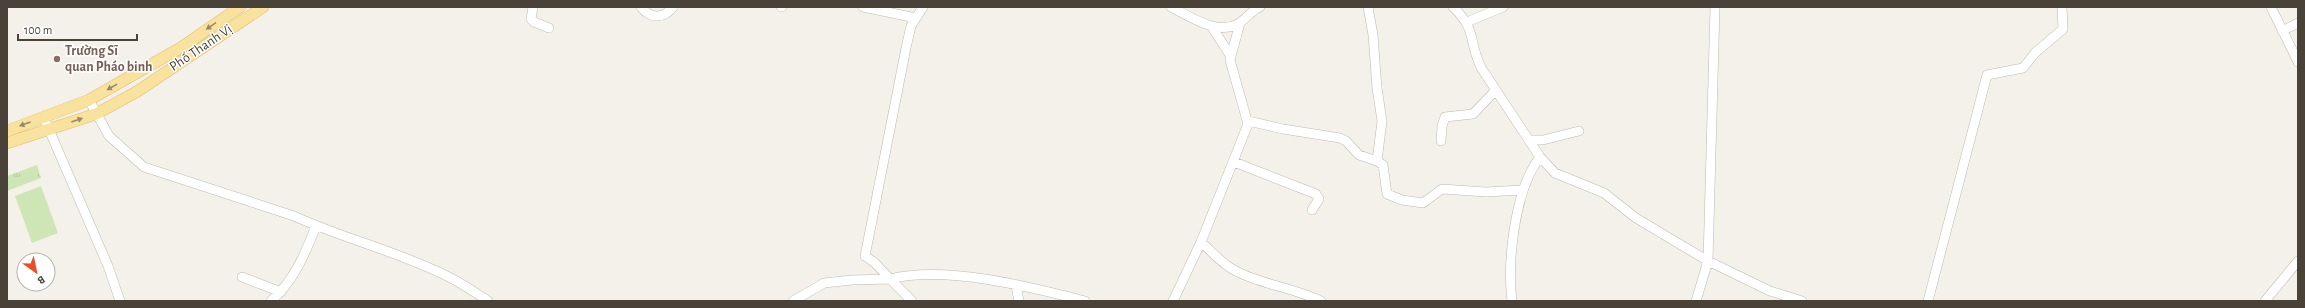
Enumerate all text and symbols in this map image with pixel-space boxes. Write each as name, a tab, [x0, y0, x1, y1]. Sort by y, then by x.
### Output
scale bar	[18, 16, 137, 42]
street label: Phố Thanh Vị	[167, 21, 235, 74]
one-way arrow	[205, 22, 216, 30]
text: 100 m	[24, 24, 52, 36]
place label: Trường Sĩ quan Pháo binh	[65, 44, 153, 74]
marker: Trường Sĩ quan Pháo binh	[52, 54, 62, 64]
one-way arrow	[106, 84, 118, 91]
one-way arrow	[71, 117, 83, 123]
one-way arrow	[19, 122, 31, 128]
north arrow	[16, 252, 56, 292]
text: B	[35, 274, 47, 287]

